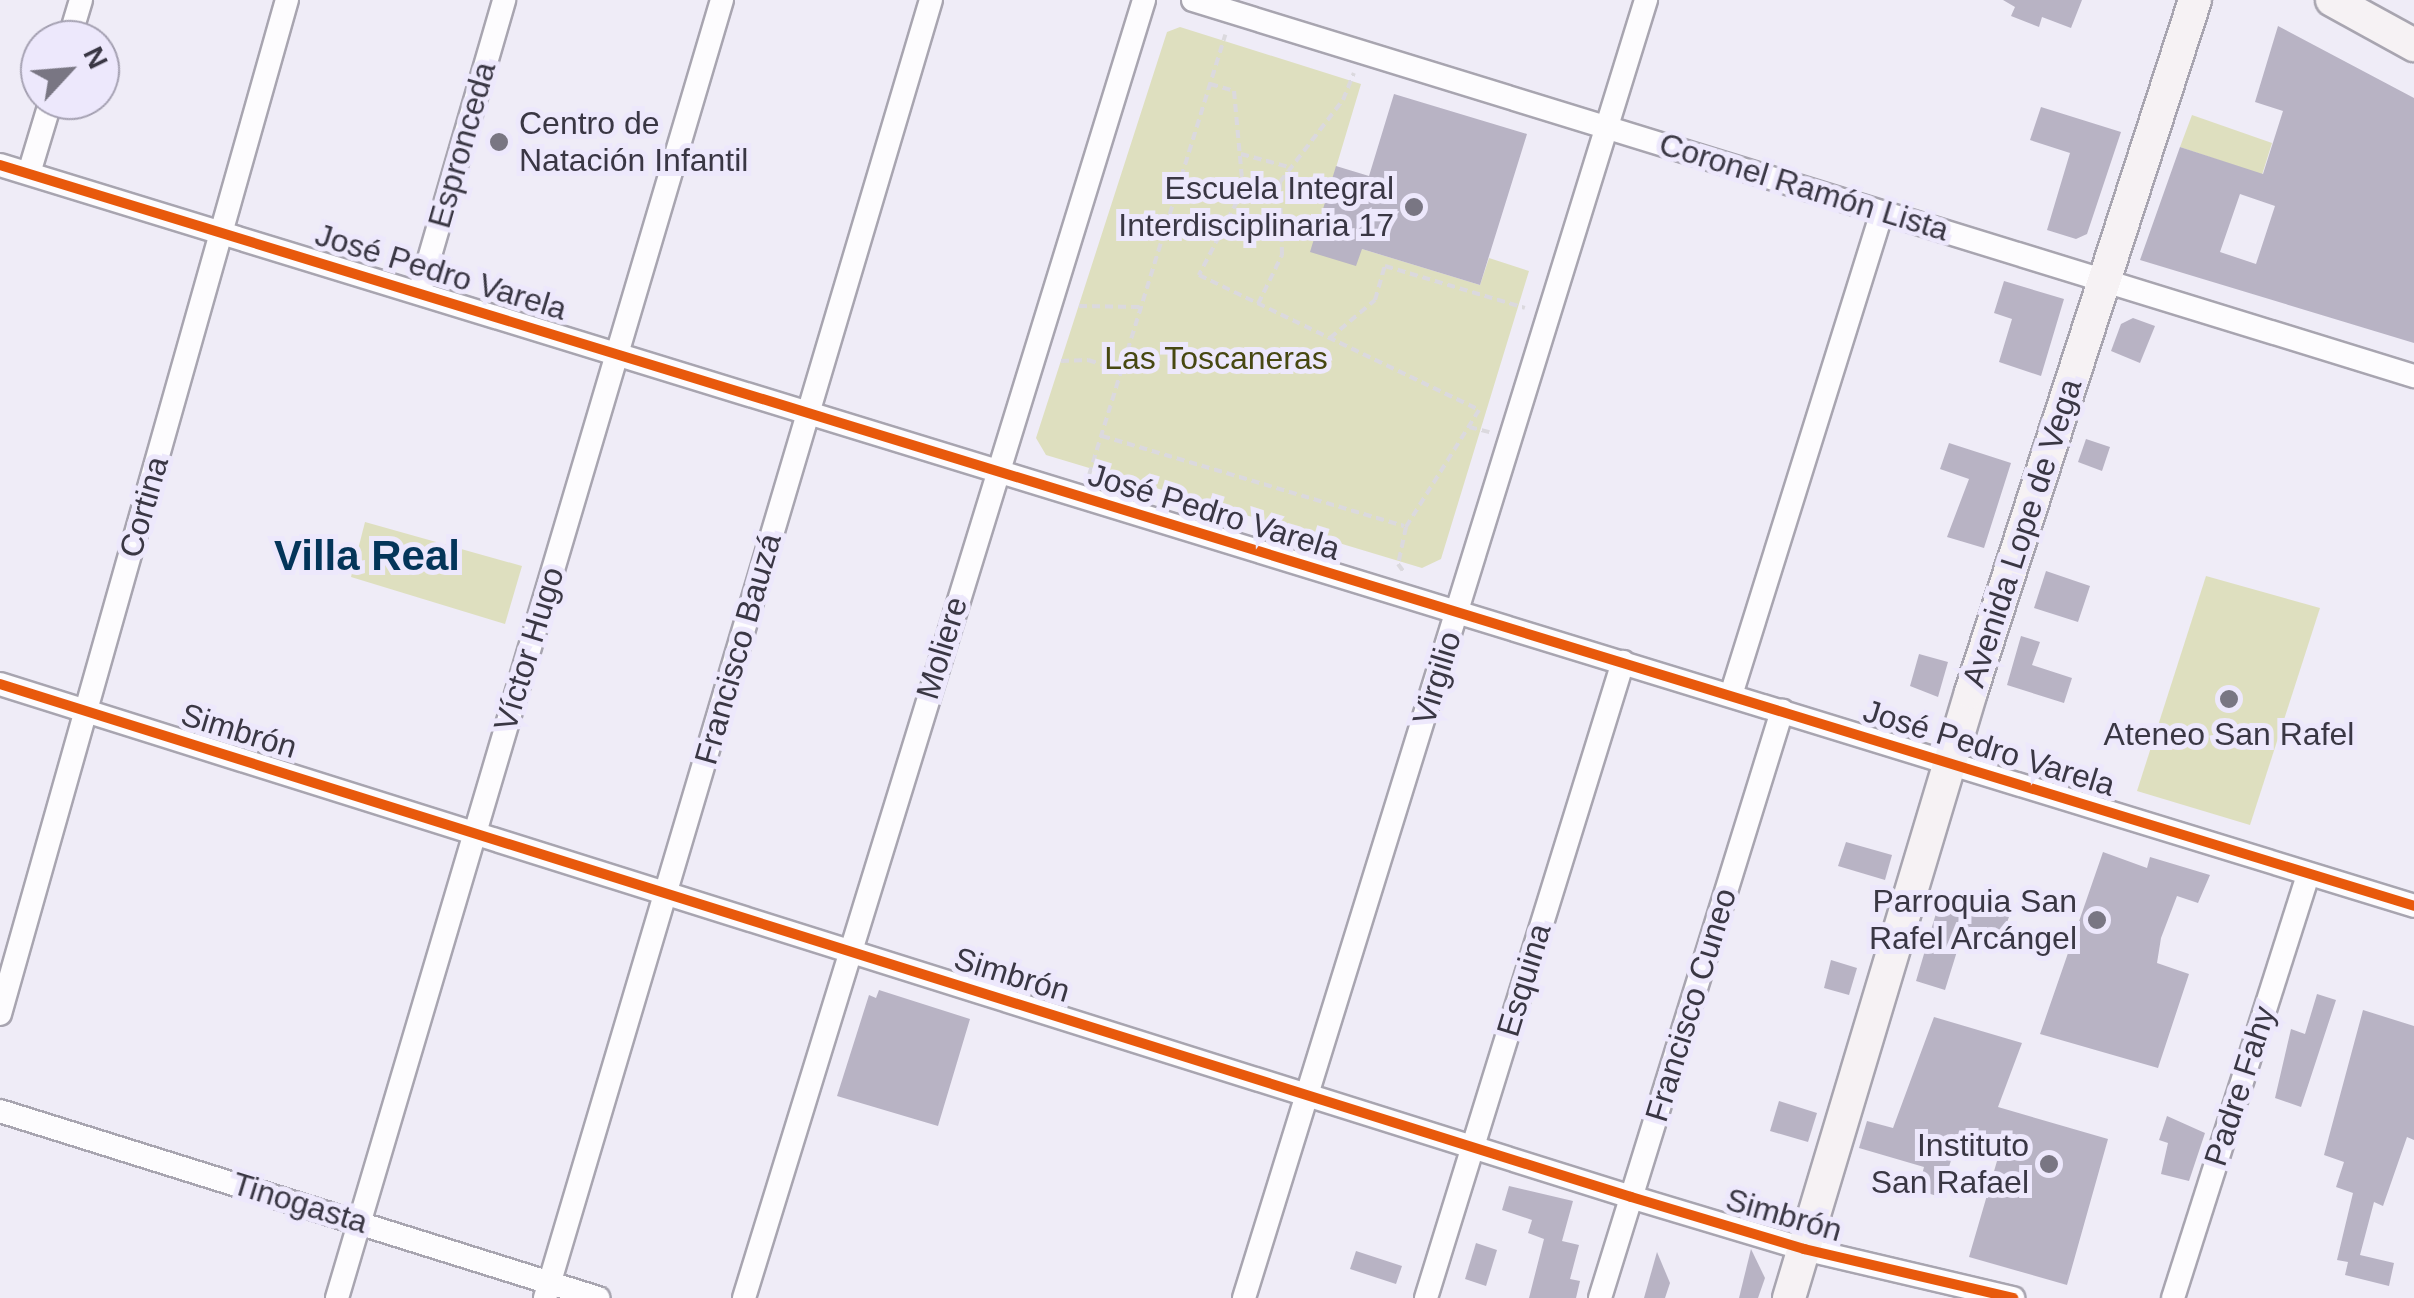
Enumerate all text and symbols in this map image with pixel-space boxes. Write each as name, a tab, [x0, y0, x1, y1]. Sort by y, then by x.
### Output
north arrow	[20, 20, 120, 120]
text: N	[77, 42, 114, 73]
street label: Espronceda	[420, 58, 504, 232]
place label: Centro de Natación Infantil	[519, 105, 748, 180]
street label: Coronel Ramón Lista	[1655, 125, 1953, 249]
marker: Centro de Natación Infantil	[488, 131, 510, 153]
place label: Escuela Integral Interdisciplinaria 17	[1118, 170, 1394, 245]
marker: Escuela Integral Interdisciplinaria 17	[1403, 196, 1425, 218]
street label: José Pedro Varela	[311, 216, 571, 328]
park label: Las Toscaneras	[1104, 339, 1328, 377]
street label: Avenida Lope de Vega	[1954, 374, 2090, 692]
street label: Cortina	[111, 452, 177, 562]
street label: José Pedro Varela	[1084, 456, 1344, 568]
street label: Francisco Bauzá	[687, 529, 789, 769]
district label: Villa Real	[274, 531, 460, 581]
street label: Víctor Hugo	[486, 563, 572, 735]
street label: Moliere	[908, 592, 976, 704]
street label: Virgilio	[1405, 627, 1469, 729]
marker: Ateneo San Rafel	[2218, 688, 2240, 710]
street label: José Pedro Varela	[1859, 692, 2119, 804]
street label: Simbrón	[176, 695, 302, 767]
place label: Ateneo San Rafel	[2104, 715, 2354, 753]
place label: Parroquia San Rafel Arcángel	[1867, 883, 2077, 958]
street label: Francisco Cuneo	[1637, 884, 1745, 1126]
marker: Parroquia San Rafel Arcángel	[2086, 909, 2108, 931]
street label: Esquina	[1489, 919, 1559, 1041]
street label: Simbrón	[949, 939, 1075, 1011]
street label: Padre Fahy	[2196, 1001, 2284, 1171]
place label: Instituto San Rafael	[1871, 1127, 2029, 1202]
marker: Instituto San Rafael	[2038, 1153, 2060, 1175]
street label: Tinogasta	[228, 1164, 372, 1242]
street label: Simbrón	[1721, 1180, 1847, 1250]

